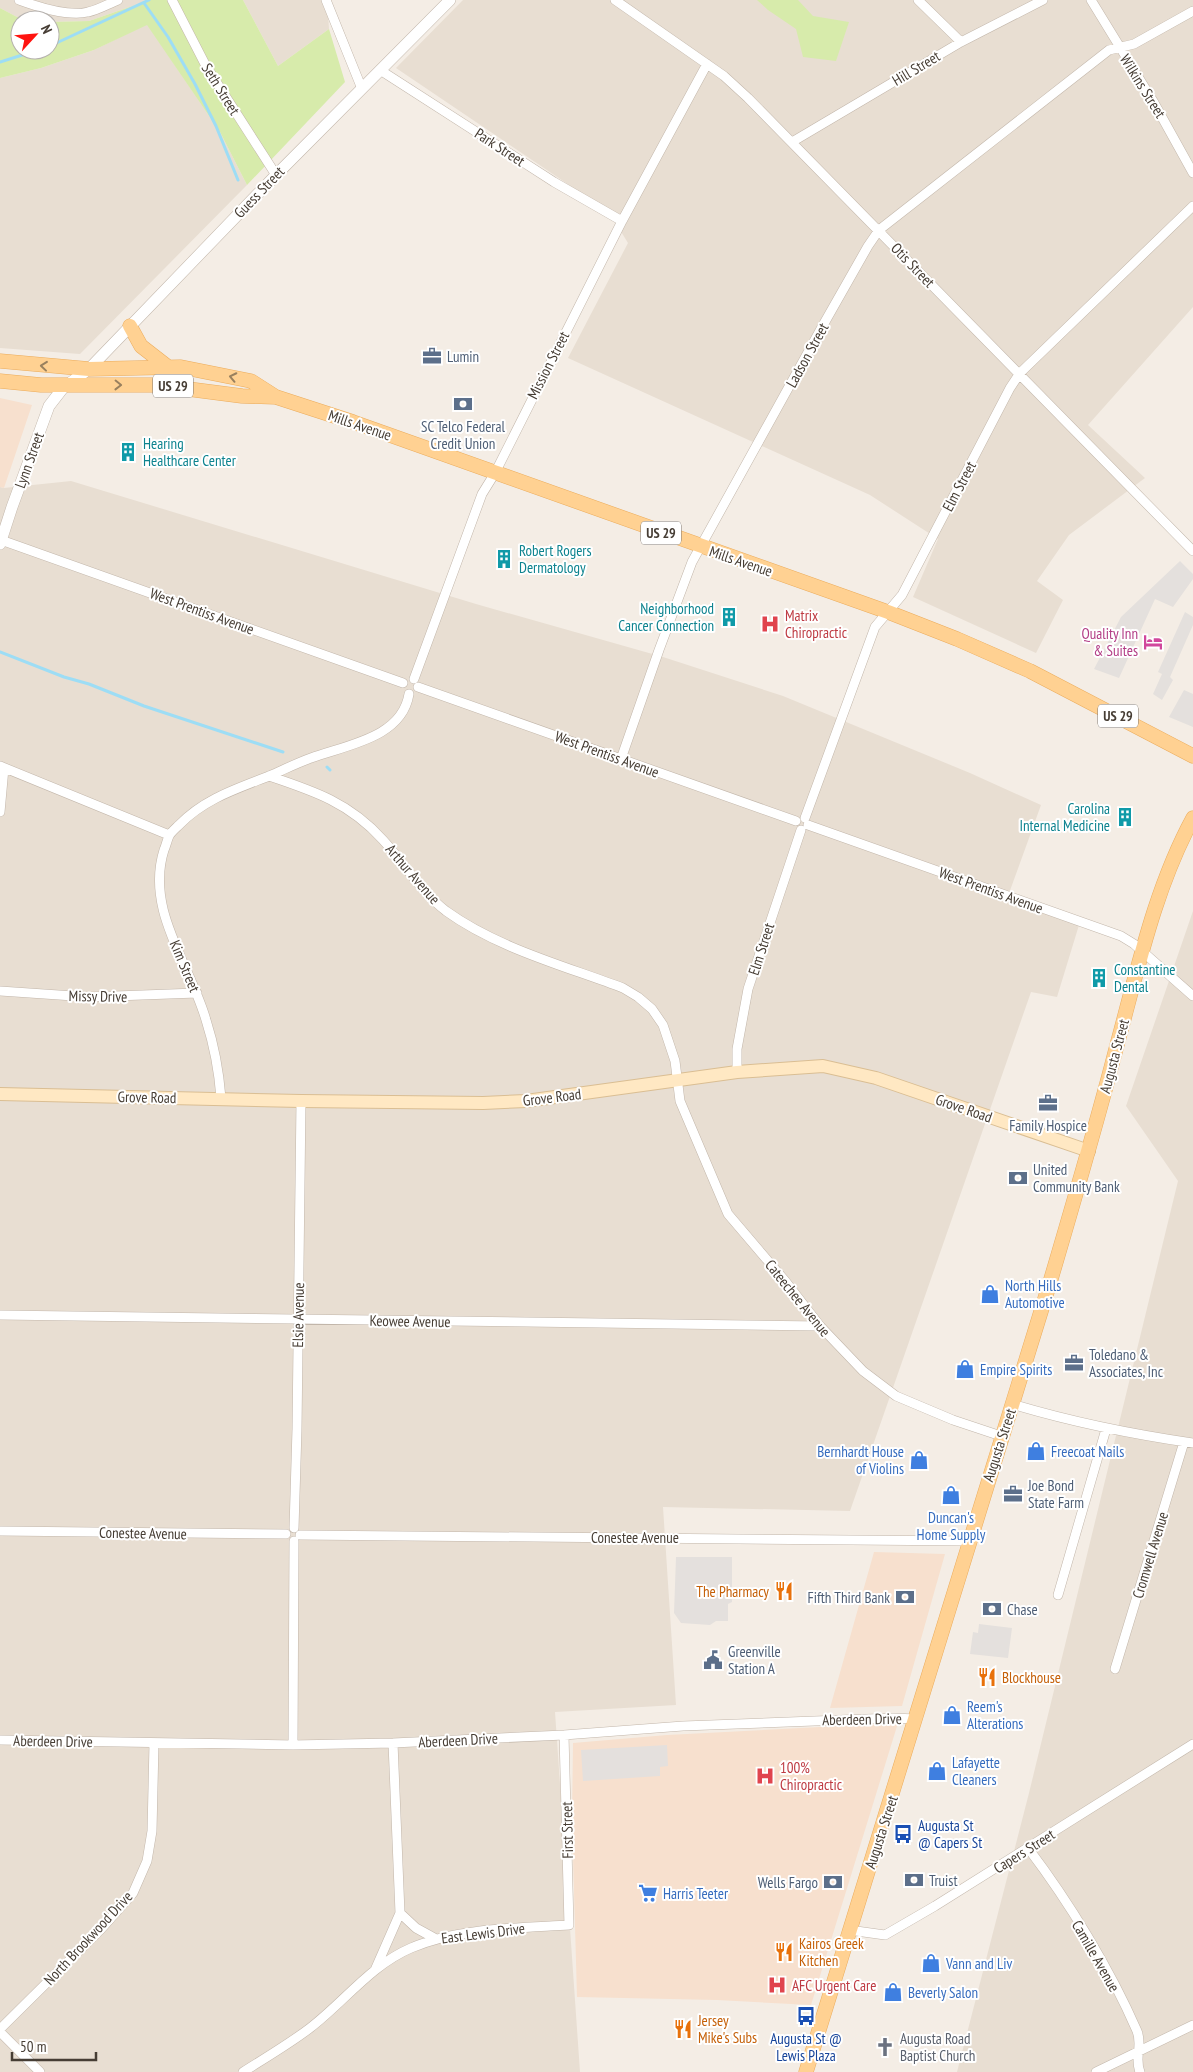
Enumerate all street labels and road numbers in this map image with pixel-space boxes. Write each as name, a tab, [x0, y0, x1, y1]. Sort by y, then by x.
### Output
street label: Hill Street	[889, 46, 943, 90]
street label: Wilkins Street	[1116, 51, 1170, 121]
street label: Seth Street	[198, 60, 244, 118]
street label: Park Street	[471, 124, 529, 170]
street label: Guess Street	[230, 162, 288, 222]
street label: Otis Street	[887, 239, 939, 291]
street label: Ladson Street	[782, 319, 832, 391]
street label: Mission Street	[523, 328, 573, 402]
road number: US 29	[153, 374, 193, 398]
street label: Mills Avenue	[326, 405, 394, 445]
street label: Lynn Street	[10, 429, 48, 491]
street label: Elm Street	[938, 458, 980, 514]
road number: US 29	[641, 522, 681, 544]
street label: Mills Avenue	[707, 541, 775, 581]
street label: West Prentiss Avenue	[147, 583, 257, 639]
road number: US 29	[1098, 704, 1138, 728]
street label: West Prentiss Avenue	[552, 726, 662, 782]
street label: Arthur Avenue	[382, 840, 444, 908]
street label: West Prentiss Avenue	[936, 862, 1046, 918]
street label: Elm Street	[744, 920, 778, 978]
street label: Kim Street	[166, 937, 204, 995]
street label: Missy Drive	[69, 986, 127, 1006]
street label: Augusta Street	[1095, 1017, 1133, 1095]
street label: Grove Road	[522, 1084, 582, 1110]
street label: Grove Road	[118, 1087, 176, 1107]
street label: Grove Road	[933, 1089, 995, 1127]
street label: Cateechee Avenue	[761, 1256, 835, 1340]
street label: Elsie Avenue	[288, 1282, 308, 1348]
street label: Keowee Avenue	[369, 1311, 451, 1331]
street label: Augusta Street	[978, 1406, 1020, 1484]
street label: Cromwell Avenue	[1128, 1509, 1172, 1601]
street label: Conestee Avenue	[99, 1523, 187, 1543]
street label: Conestee Avenue	[591, 1528, 679, 1547]
street label: Aberdeen Drive	[822, 1709, 902, 1729]
street label: Aberdeen Drive	[418, 1728, 498, 1752]
street label: Aberdeen Drive	[13, 1731, 93, 1751]
street label: Augusta Street	[860, 1793, 902, 1871]
street label: First Street	[557, 1801, 577, 1859]
street label: Capers Street	[990, 1825, 1058, 1877]
street label: North Brookwood Drive	[40, 1887, 136, 1989]
street label: Camille Avenue	[1068, 1917, 1124, 1995]
street label: East Lewis Drive	[440, 1918, 526, 1948]

